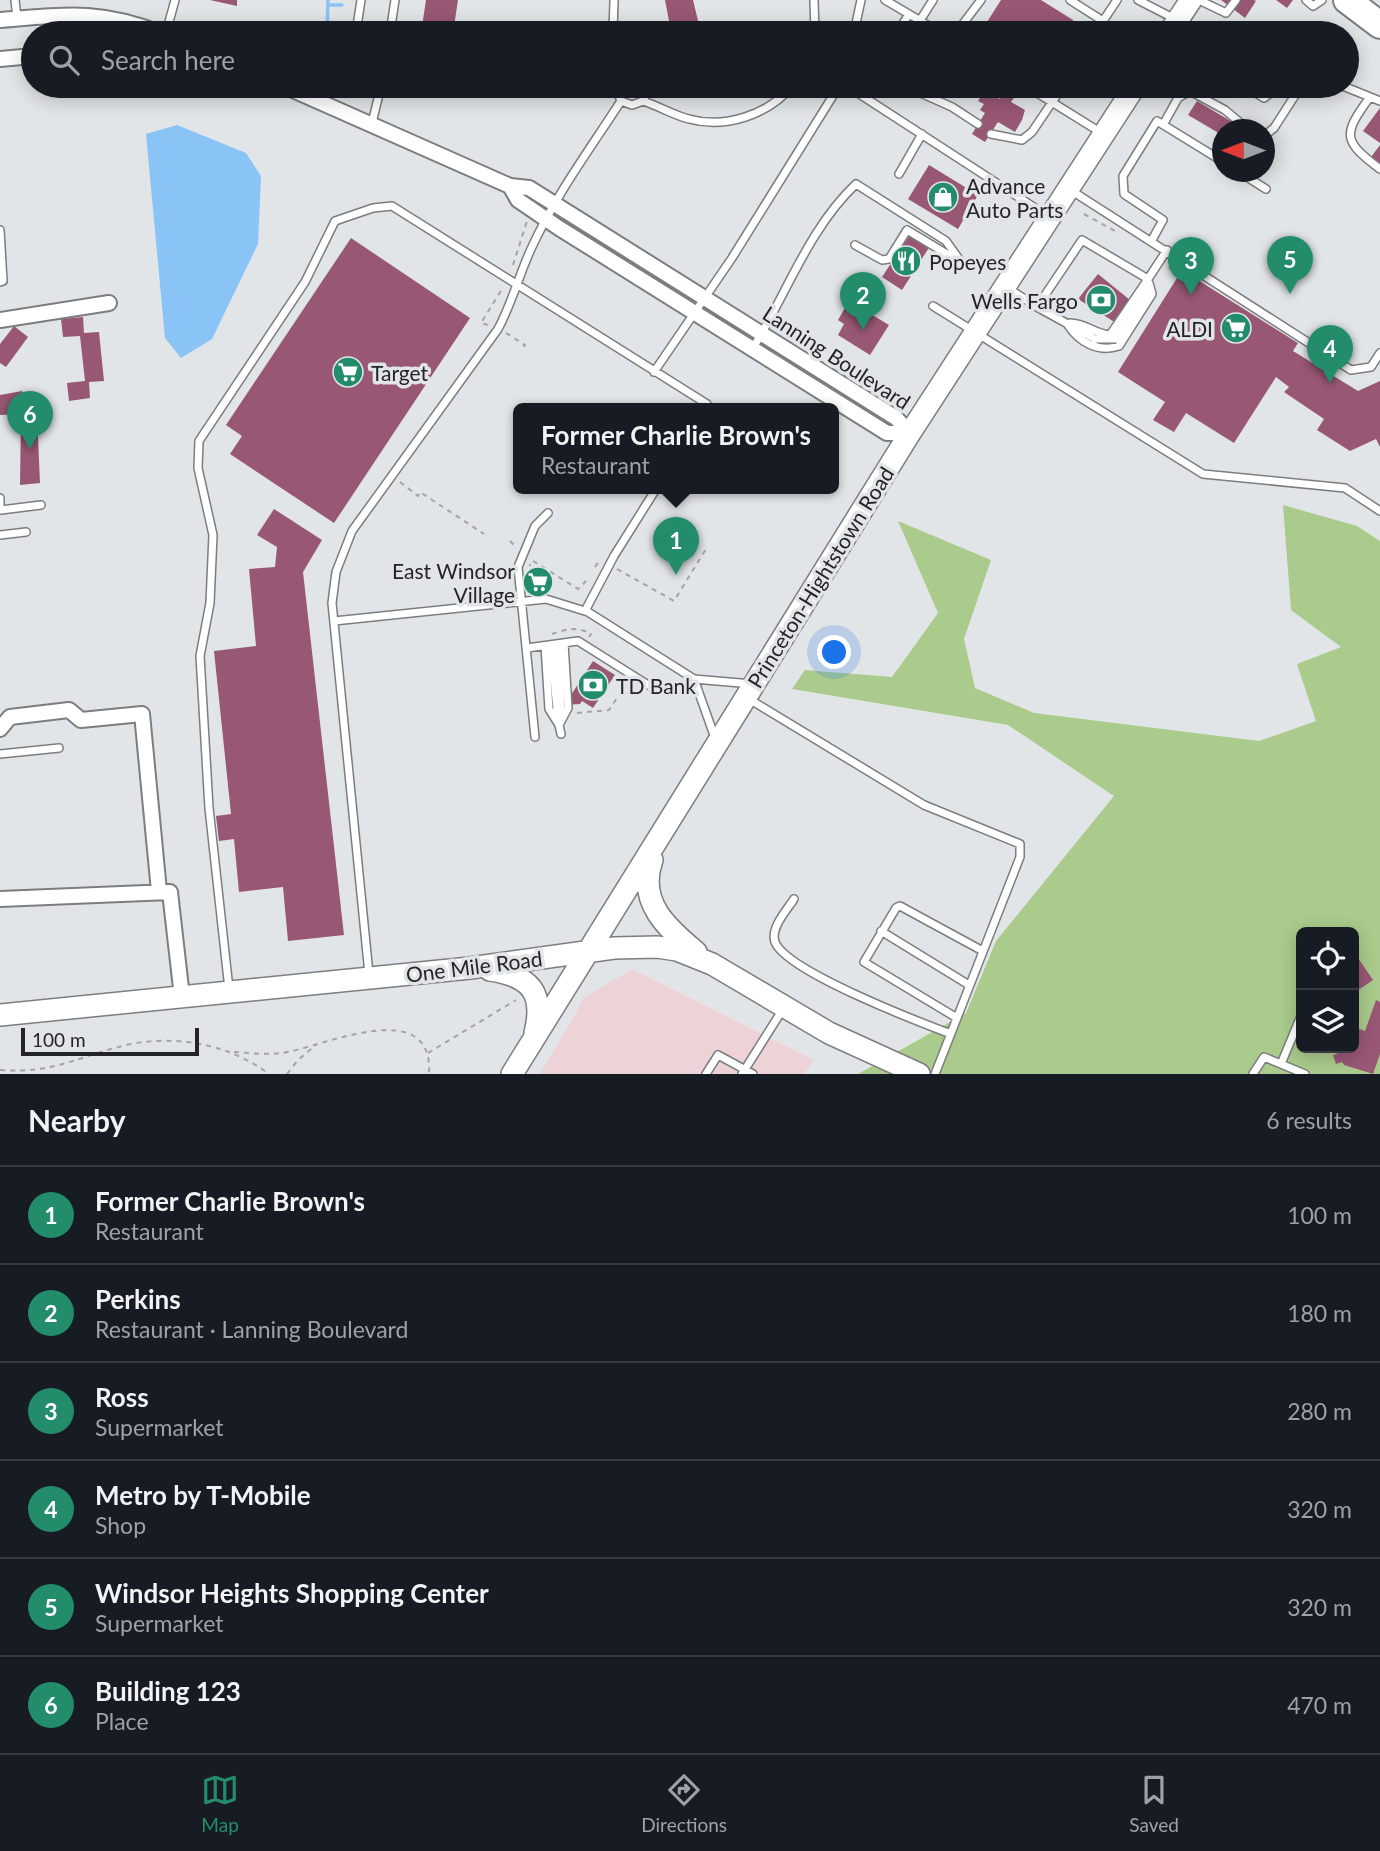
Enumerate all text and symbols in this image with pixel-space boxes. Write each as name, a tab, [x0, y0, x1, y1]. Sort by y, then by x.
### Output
search box	[21, 21, 1359, 98]
icon: search	[45, 41, 83, 79]
text: Search here	[101, 44, 235, 76]
north arrow	[1212, 119, 1275, 182]
place label: Advance Auto Parts	[966, 173, 1063, 222]
shop icon: Advance Auto Parts	[926, 180, 960, 214]
pin: 5	[1267, 236, 1313, 294]
pin: 3	[1168, 237, 1214, 295]
restaurant icon: Popeyes	[889, 244, 923, 278]
place label: Popeyes	[929, 249, 1006, 274]
pin: 2	[840, 272, 886, 330]
bank icon: Wells Fargo	[1084, 283, 1118, 317]
place label: Wells Fargo	[971, 288, 1078, 313]
street label: Lanning Boulevard	[759, 300, 915, 414]
supermarket icon: ALDI	[1219, 311, 1253, 345]
place label: ALDI	[1166, 316, 1213, 341]
pin: 4	[1307, 325, 1353, 383]
supermarket icon: Target	[331, 355, 365, 389]
place label: Target	[371, 360, 429, 385]
pin: 6	[7, 391, 53, 449]
popup	[513, 403, 839, 494]
text: Former Charlie Brown's	[541, 419, 811, 451]
text: Restaurant	[541, 451, 650, 479]
street label: Princeton-Hightstown Road	[742, 462, 898, 692]
pin: 1	[653, 517, 699, 575]
place label: East Windsor Village	[392, 558, 515, 607]
supermarket icon: East Windsor Village	[521, 565, 555, 599]
your location	[817, 635, 851, 669]
bank icon: TD Bank	[576, 668, 610, 702]
place label: TD Bank	[616, 673, 696, 698]
map controls	[1296, 927, 1359, 1053]
button: locate	[1296, 927, 1359, 990]
street label: One Mile Road	[404, 945, 544, 987]
button: layers	[1296, 990, 1359, 1053]
scale bar	[21, 1025, 200, 1057]
text: 100 m	[32, 1028, 86, 1051]
text: Nearby	[28, 1102, 126, 1138]
text: 6 results	[1266, 1106, 1352, 1134]
text: Former Charlie Brown's	[95, 1185, 365, 1217]
text: 1	[44, 1201, 58, 1229]
text: 100 m	[1287, 1201, 1352, 1229]
text: Restaurant	[95, 1217, 204, 1245]
text: Perkins	[95, 1283, 181, 1315]
text: 2	[44, 1299, 58, 1327]
text: 180 m	[1287, 1299, 1352, 1327]
text: Restaurant · Lanning Boulevard	[95, 1315, 408, 1343]
text: Ross	[95, 1381, 149, 1413]
text: 3	[44, 1397, 58, 1425]
text: 280 m	[1287, 1397, 1352, 1425]
text: Supermarket	[95, 1413, 224, 1441]
text: Metro by T-Mobile	[95, 1479, 311, 1511]
text: 4	[44, 1495, 58, 1523]
text: 320 m	[1287, 1495, 1352, 1523]
text: Shop	[95, 1511, 146, 1539]
text: Windsor Heights Shopping Center	[95, 1577, 489, 1609]
text: 5	[44, 1593, 58, 1621]
text: 320 m	[1287, 1593, 1352, 1621]
text: Supermarket	[95, 1609, 224, 1637]
text: Building 123	[95, 1675, 241, 1707]
text: 6	[44, 1691, 58, 1719]
text: 470 m	[1287, 1691, 1352, 1719]
text: Place	[95, 1707, 149, 1735]
tab: Map	[201, 1771, 239, 1836]
tab: Directions	[641, 1771, 727, 1836]
tab: Saved	[1129, 1771, 1179, 1836]

